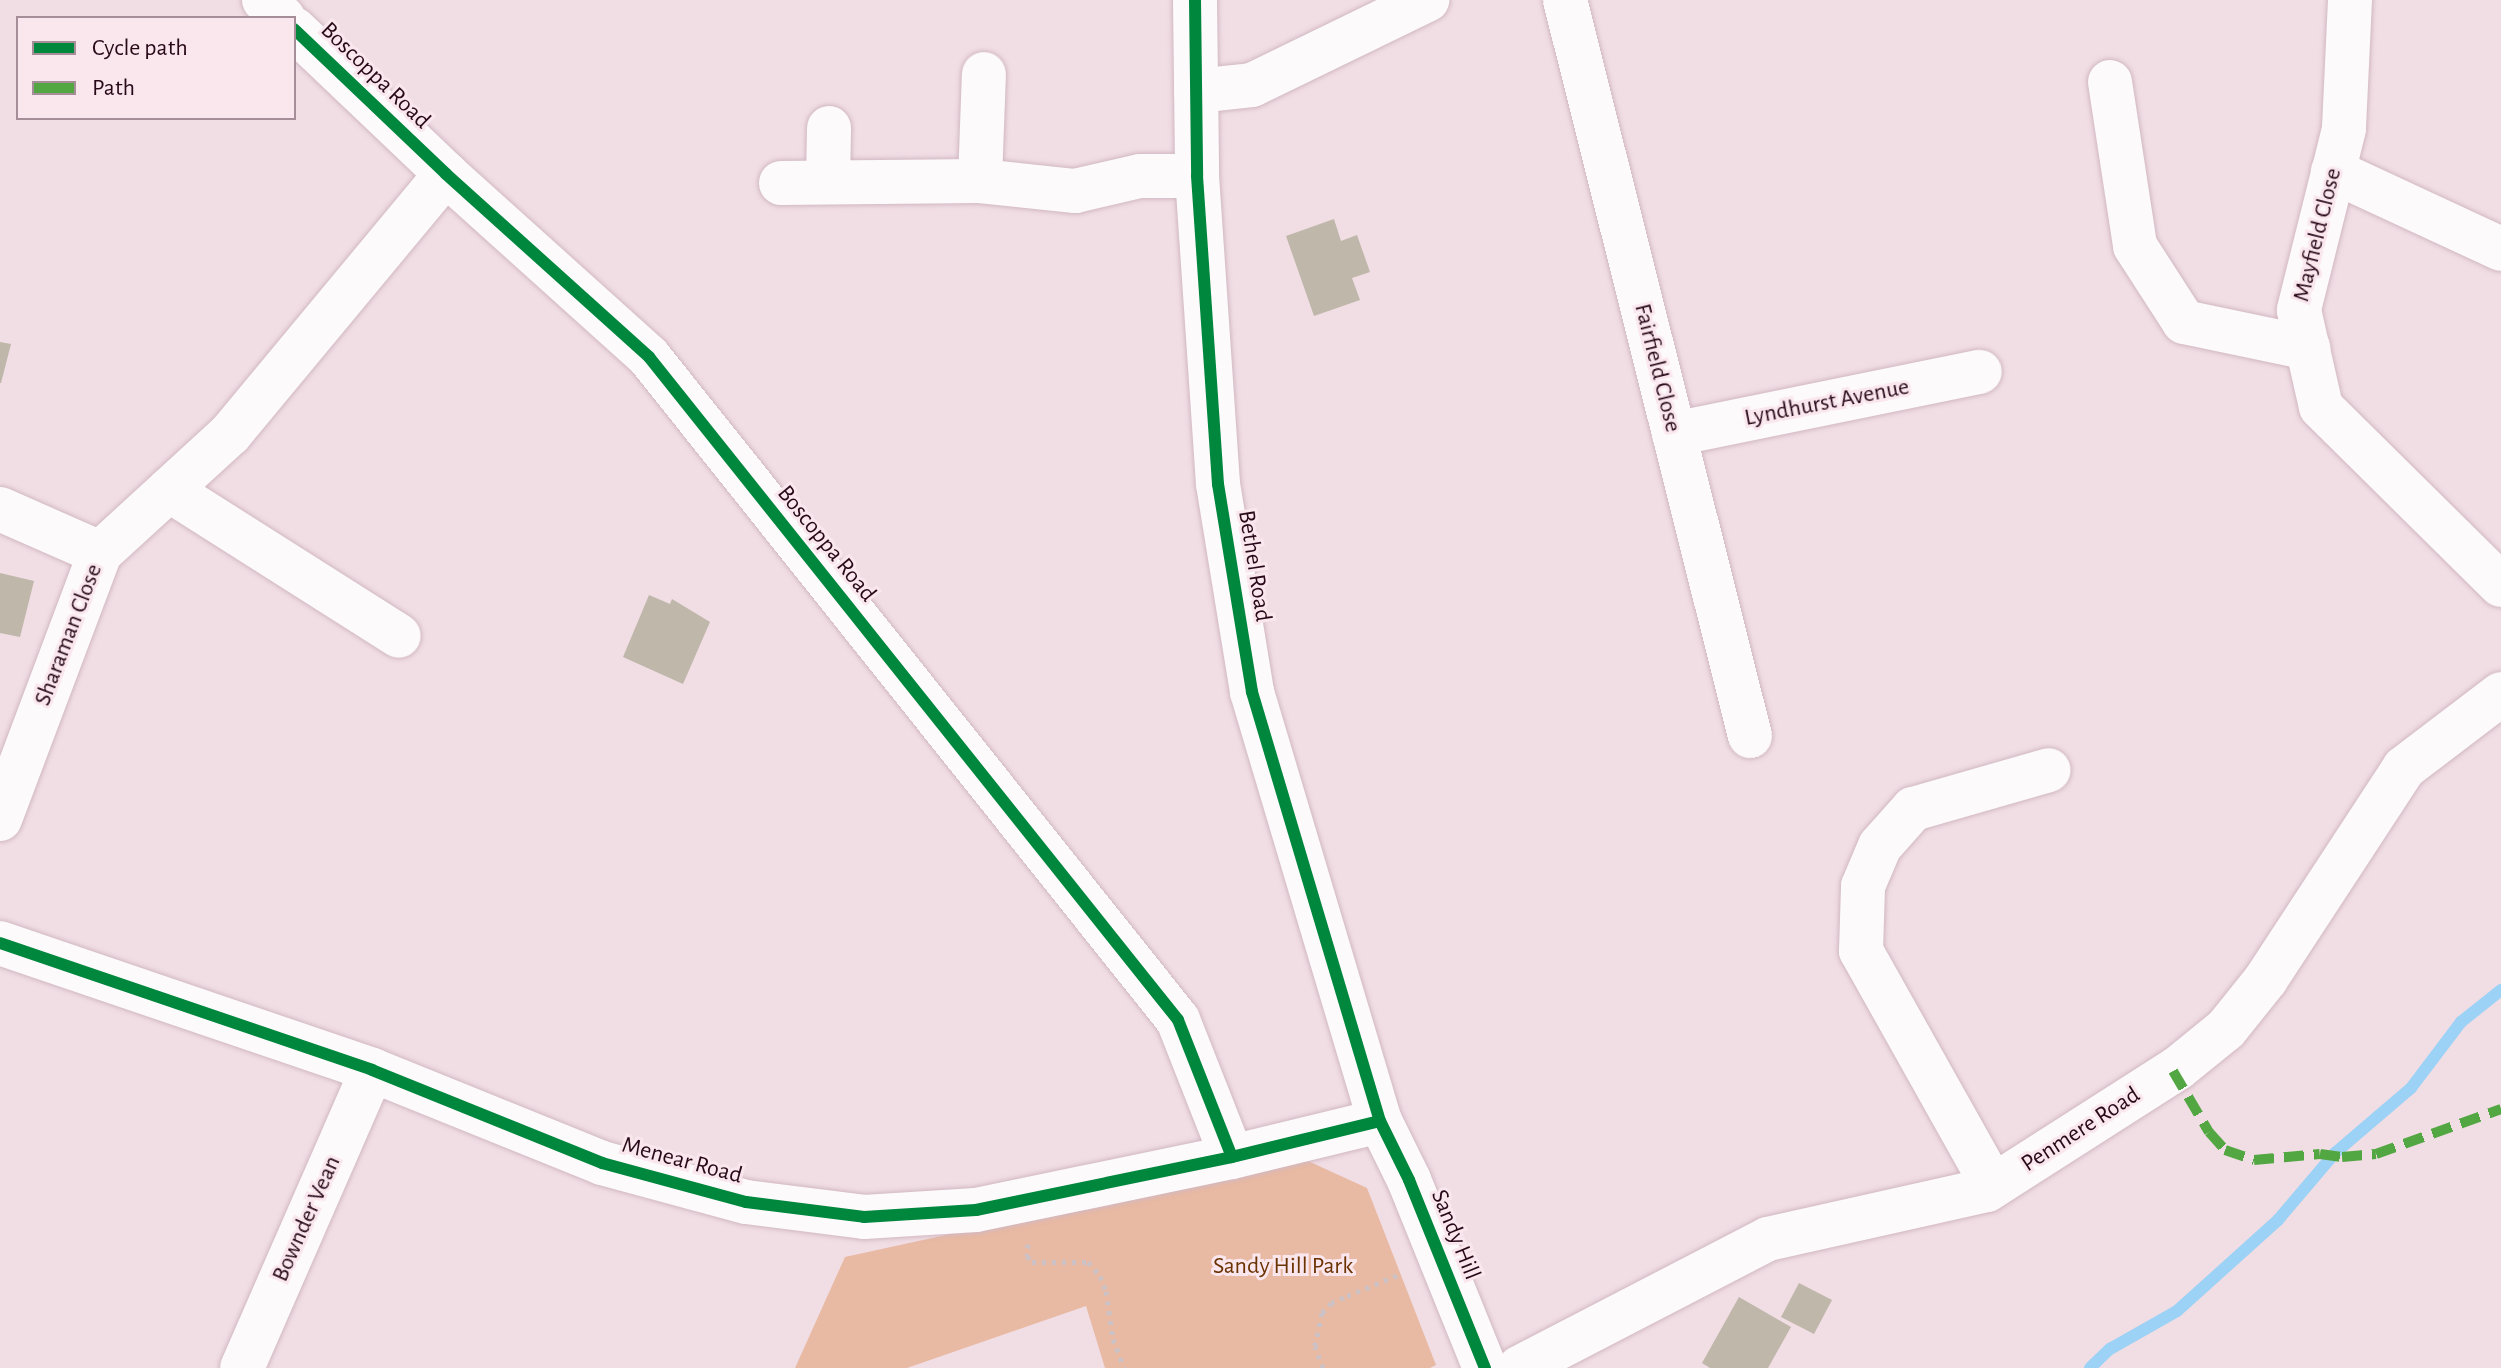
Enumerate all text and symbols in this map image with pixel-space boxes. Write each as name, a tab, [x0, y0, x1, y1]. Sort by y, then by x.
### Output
legend	[16, 16, 296, 120]
street label: Boscoppa Road	[314, 16, 436, 136]
text: Cycle path	[92, 36, 188, 60]
text: Path	[92, 76, 135, 100]
street label: Mayfield Close	[2288, 165, 2348, 305]
street label: Fairfield Close	[1627, 301, 1687, 435]
street label: Lyndhurst Avenue	[1742, 373, 1912, 433]
street label: Boscoppa Road	[770, 480, 882, 608]
street label: Bethel Road	[1231, 508, 1277, 624]
street label: Sharaman Close	[29, 560, 109, 710]
street label: Penmere Road	[2016, 1081, 2146, 1179]
street label: Menear Road	[619, 1131, 745, 1191]
street label: Bownder Vean	[266, 1152, 348, 1286]
street label: Sandy Hill	[1424, 1186, 1486, 1284]
park label: Sandy Hill Park	[1213, 1253, 1353, 1281]

